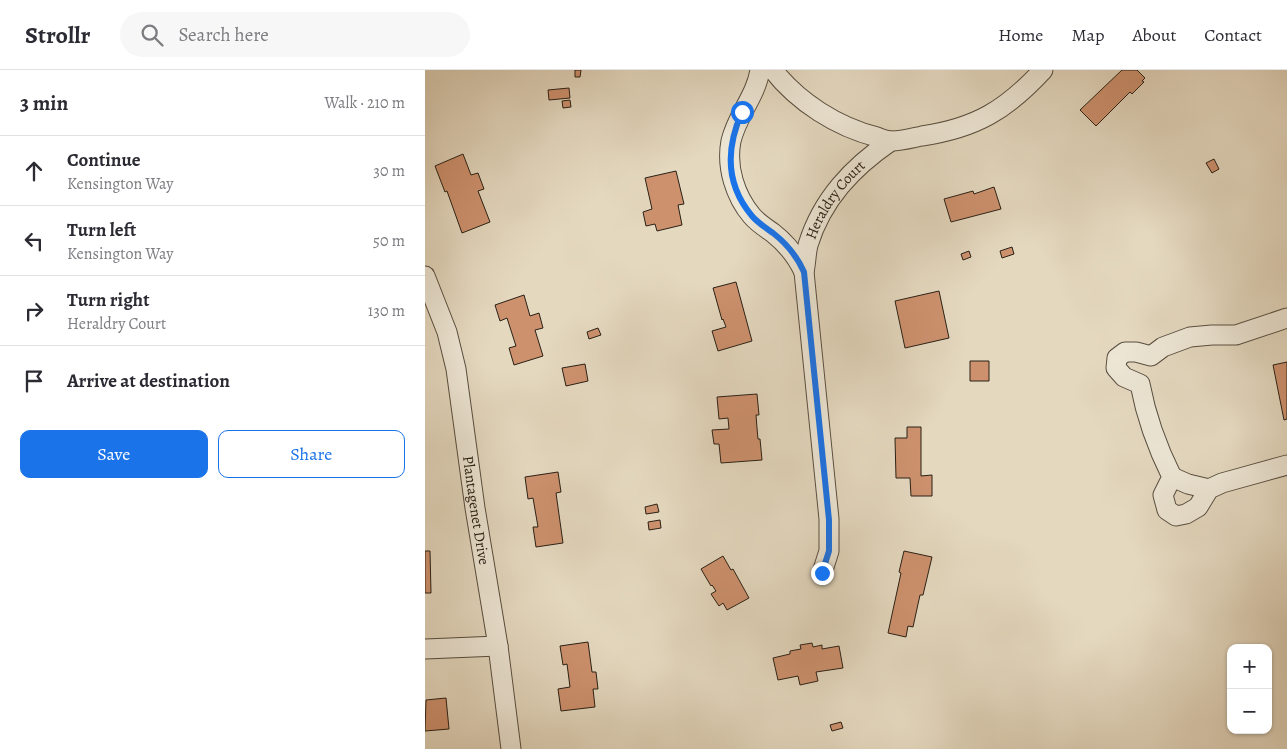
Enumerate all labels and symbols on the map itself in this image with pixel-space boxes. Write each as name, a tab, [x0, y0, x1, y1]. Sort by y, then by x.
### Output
route start	[731, 101, 754, 124]
street label: Heraldry Court	[801, 155, 869, 242]
street label: Plantagenet Drive	[458, 455, 494, 567]
route end	[811, 562, 834, 585]

